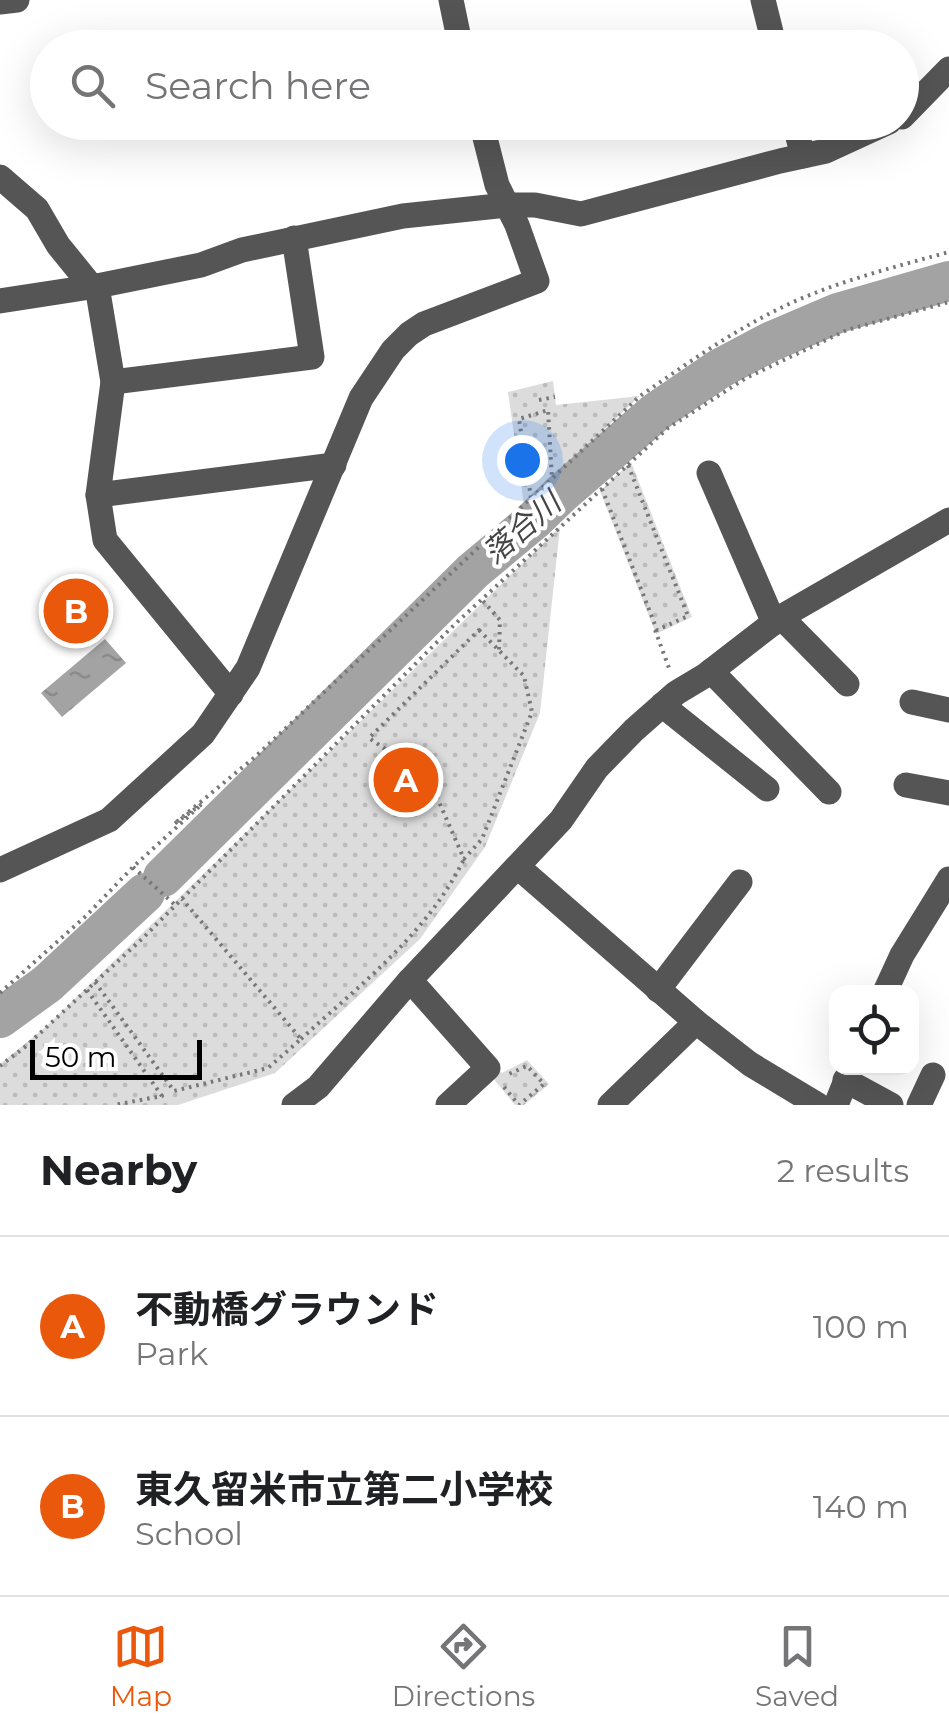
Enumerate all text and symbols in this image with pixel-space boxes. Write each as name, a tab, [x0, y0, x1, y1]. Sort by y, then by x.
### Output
search box	[30, 30, 919, 140]
icon: search	[65, 58, 120, 113]
text: Search here	[145, 62, 371, 109]
your location	[497, 435, 548, 486]
water label: 落合川	[476, 482, 570, 571]
pin: B	[44, 574, 108, 648]
pin: A	[374, 742, 438, 818]
map controls	[829, 985, 919, 1075]
button: locate	[829, 985, 919, 1075]
scale bar	[30, 1035, 202, 1080]
text: 50 m	[45, 1040, 116, 1074]
text: Nearby	[40, 1144, 197, 1196]
text: 2 results	[777, 1151, 909, 1190]
text: 不動橋グラウンド	[135, 1286, 439, 1333]
text: A	[60, 1307, 85, 1346]
text: 100 m	[813, 1307, 909, 1346]
text: Park	[135, 1334, 208, 1373]
text: 東久留米市立第二小学校	[135, 1466, 553, 1513]
text: B	[60, 1487, 85, 1526]
text: 140 m	[813, 1487, 909, 1526]
text: School	[135, 1514, 243, 1553]
tab: Map	[110, 1619, 172, 1713]
tab: Directions	[392, 1619, 535, 1713]
tab: Saved	[755, 1619, 839, 1713]

